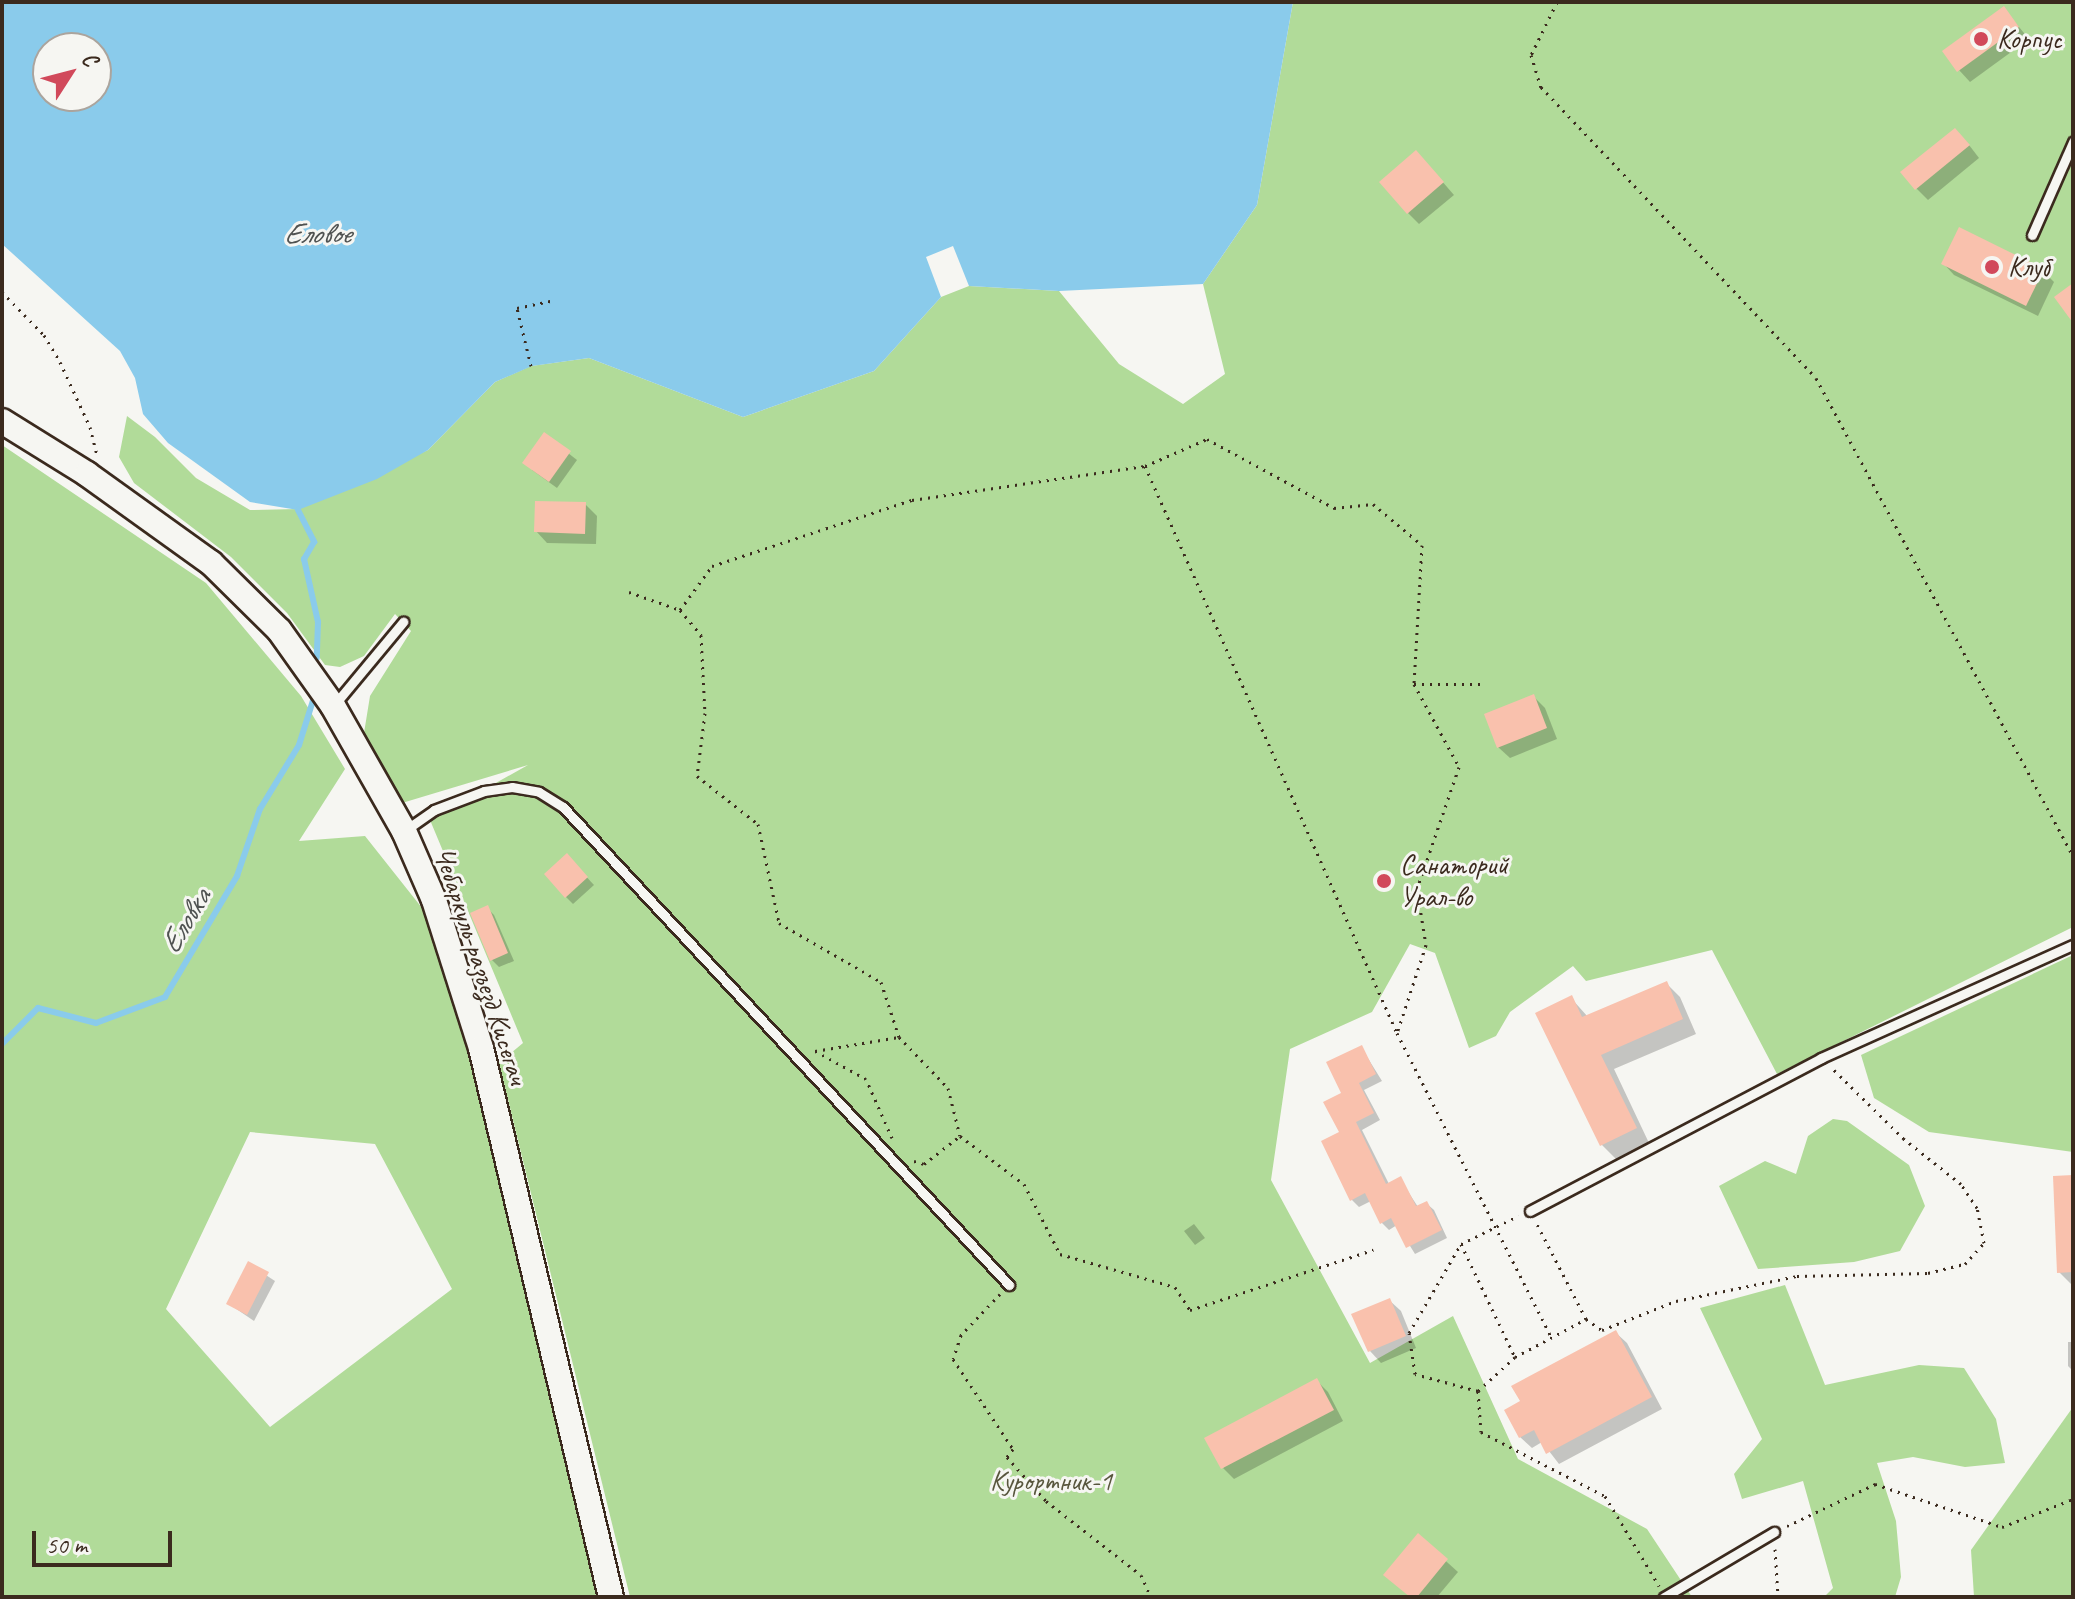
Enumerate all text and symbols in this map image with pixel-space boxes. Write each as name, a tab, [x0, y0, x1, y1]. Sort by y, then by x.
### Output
place label: Корпус	[1997, 22, 2062, 56]
marker: Корпус	[1972, 30, 1990, 48]
north arrow	[32, 32, 112, 112]
text: С	[75, 46, 104, 72]
water label: Еловое	[284, 215, 350, 251]
place label: Клуб	[2008, 250, 2049, 284]
marker: Клуб	[1983, 258, 2001, 276]
street label: Чебаркуль-разъезд Кисегач	[427, 845, 535, 1087]
place label: Санаторий Урал-во	[1400, 848, 1508, 914]
marker: Санаторий Урал-во	[1375, 872, 1393, 890]
water label: Еловка	[152, 882, 218, 960]
park label: Курортник-1	[990, 1464, 1112, 1498]
scale bar	[36, 1515, 176, 1565]
text: 50 m	[46, 1530, 87, 1560]

